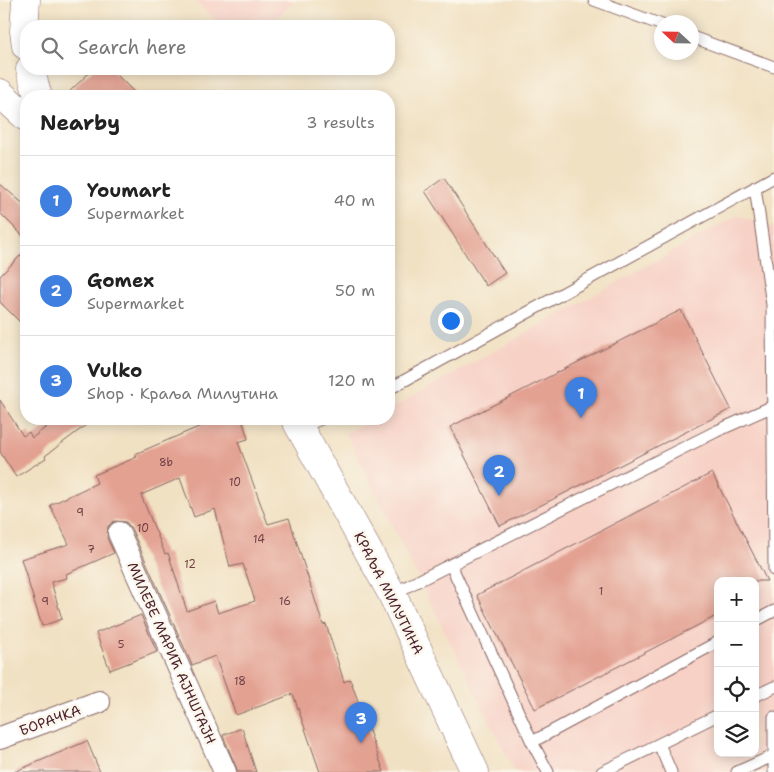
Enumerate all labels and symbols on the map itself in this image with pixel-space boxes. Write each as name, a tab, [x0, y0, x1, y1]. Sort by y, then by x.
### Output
north arrow	[654, 15, 699, 60]
your location	[438, 308, 464, 334]
pin: 1	[565, 377, 597, 418]
house number: 8b	[159, 455, 173, 470]
pin: 2	[483, 455, 515, 496]
house number: 10	[229, 475, 241, 490]
house number: 9	[76, 505, 84, 520]
house number: 10	[137, 521, 149, 536]
street label: КРАЉА МИЛУТИНА	[350, 529, 428, 657]
house number: 14	[253, 532, 265, 547]
house number: 7	[87, 542, 95, 557]
house number: 12	[184, 557, 196, 572]
street label: МИЛЕВЕ МАРИЋ АЈНШТАЈН	[124, 559, 220, 747]
house number: 1	[599, 584, 603, 599]
house number: 9	[41, 594, 49, 609]
house number: 16	[279, 594, 291, 609]
house number: 5	[118, 637, 125, 652]
house number: 18	[234, 674, 246, 689]
street label: БОРАЧКА	[17, 701, 83, 739]
pin: 3	[345, 702, 377, 743]

